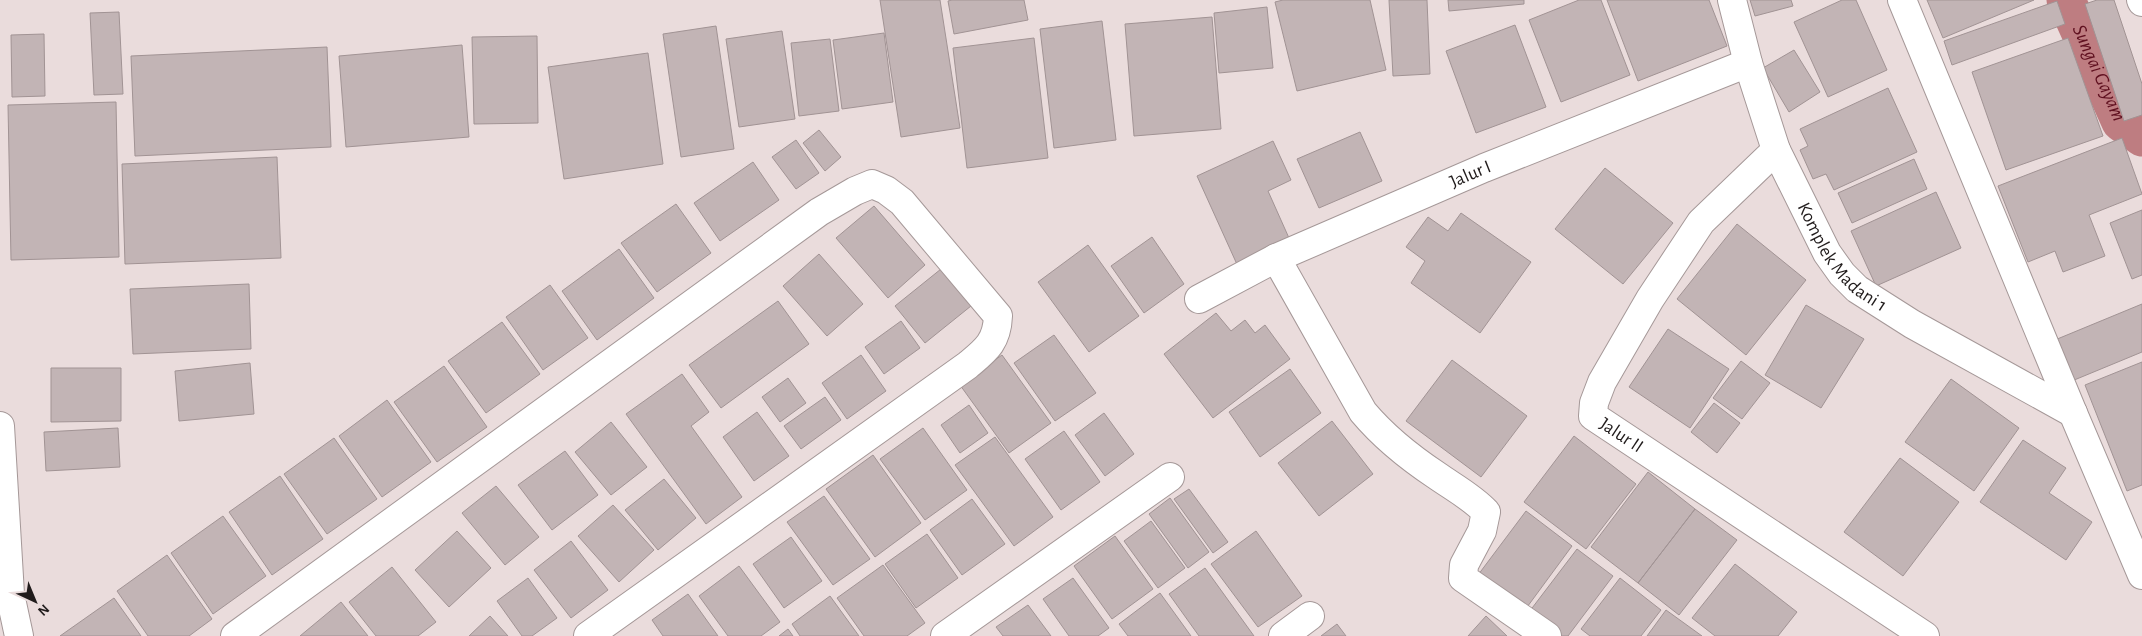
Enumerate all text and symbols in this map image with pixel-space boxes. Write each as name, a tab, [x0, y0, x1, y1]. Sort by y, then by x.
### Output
water label: Sungai Gayam	[2069, 22, 2129, 124]
street label: Jalur I	[1447, 157, 1494, 191]
street label: Komplek Madani 1	[1794, 199, 1890, 315]
street label: Jalur II	[1596, 414, 1647, 456]
north arrow	[10, 576, 60, 626]
text: N	[35, 601, 52, 618]

